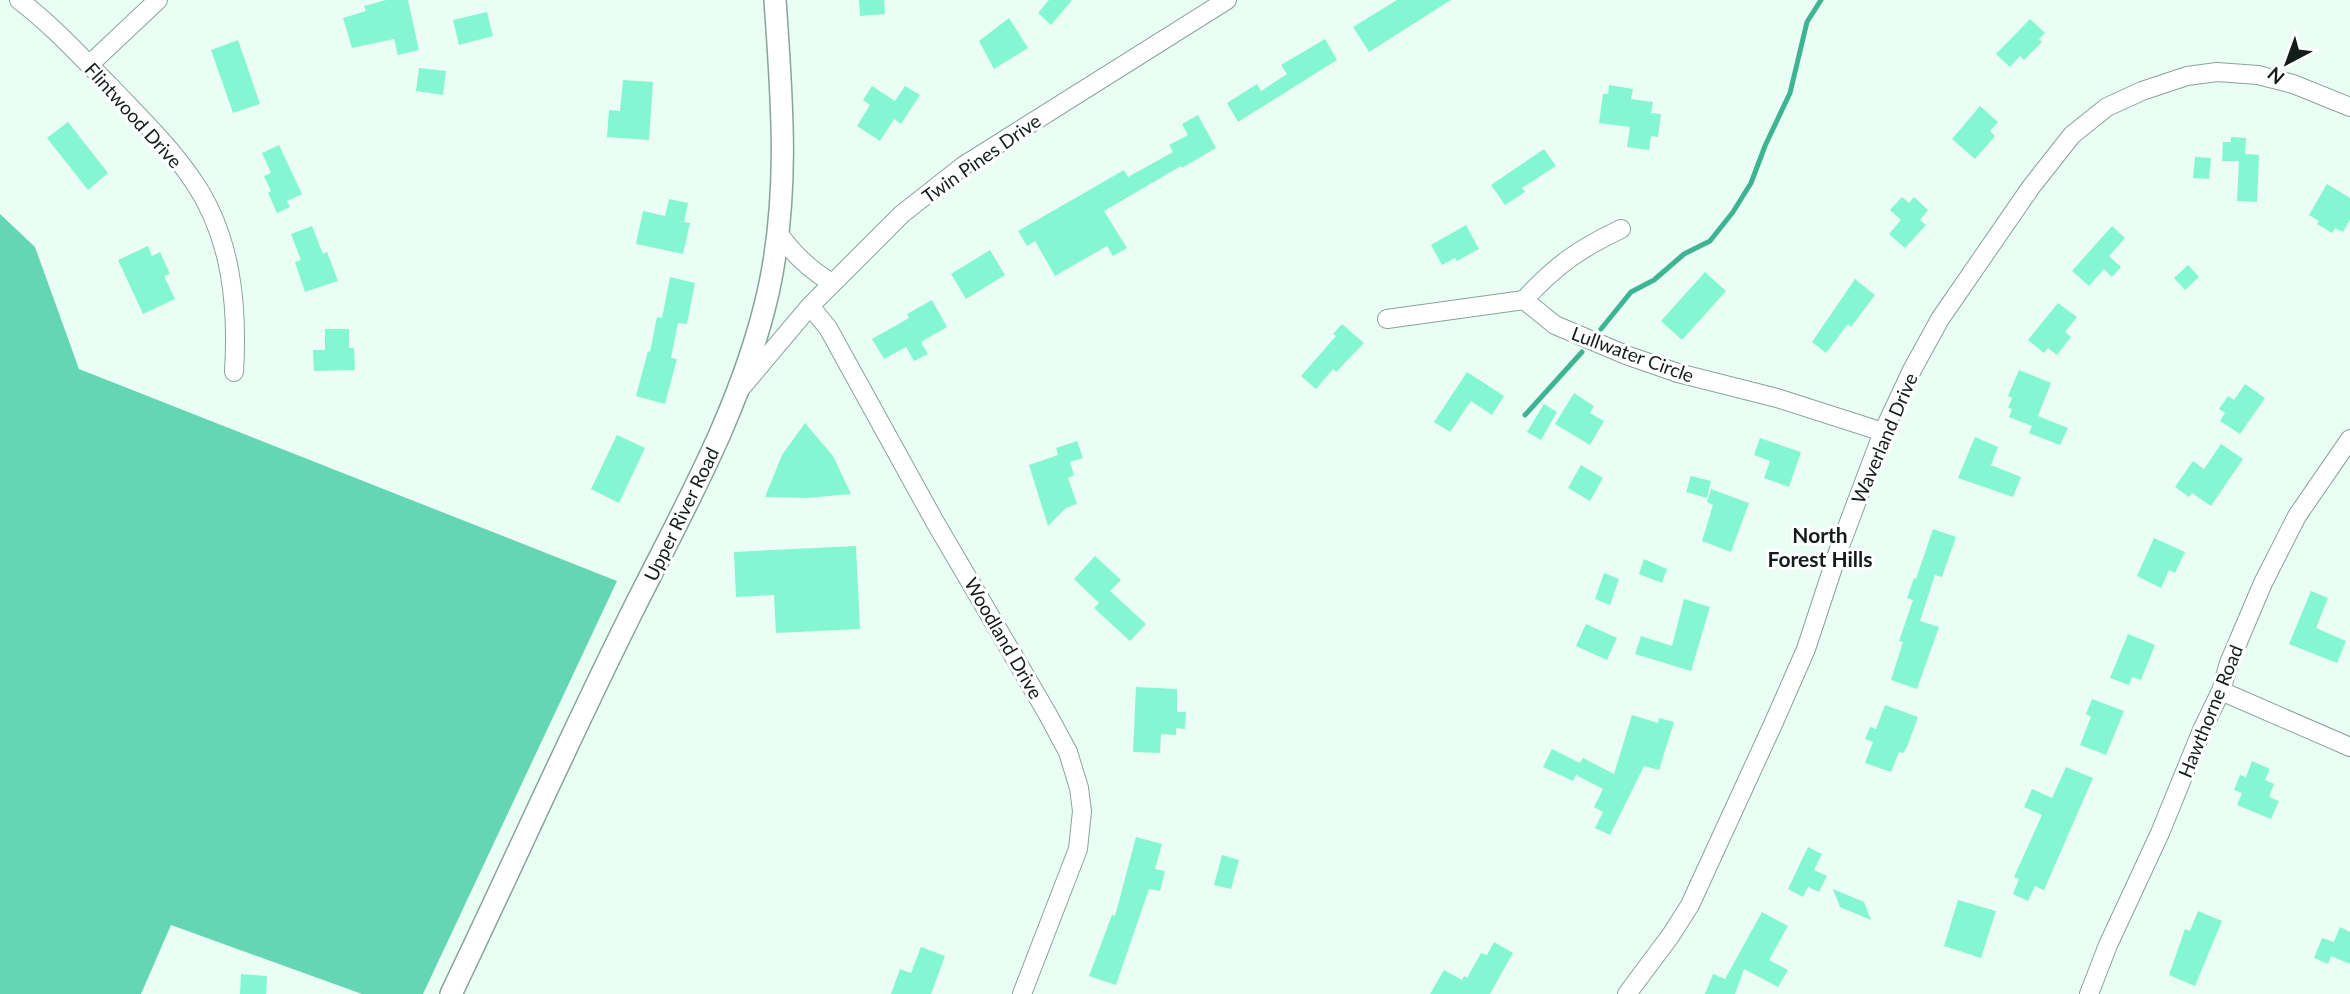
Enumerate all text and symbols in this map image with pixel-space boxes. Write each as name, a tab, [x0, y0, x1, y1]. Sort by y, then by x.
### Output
north arrow	[2252, 28, 2322, 98]
street label: Flintwood Drive	[81, 57, 187, 173]
text: N	[2262, 63, 2289, 90]
street label: Twin Pines Drive	[917, 109, 1045, 207]
street label: Lullwater Circle	[1569, 321, 1697, 387]
street label: Waverland Drive	[1846, 369, 1922, 507]
street label: Upper River Road	[639, 443, 723, 585]
district label: North Forest Hills	[1768, 522, 1872, 571]
street label: Woodland Drive	[960, 573, 1048, 703]
street label: Hawthorne Road	[2173, 641, 2247, 781]

